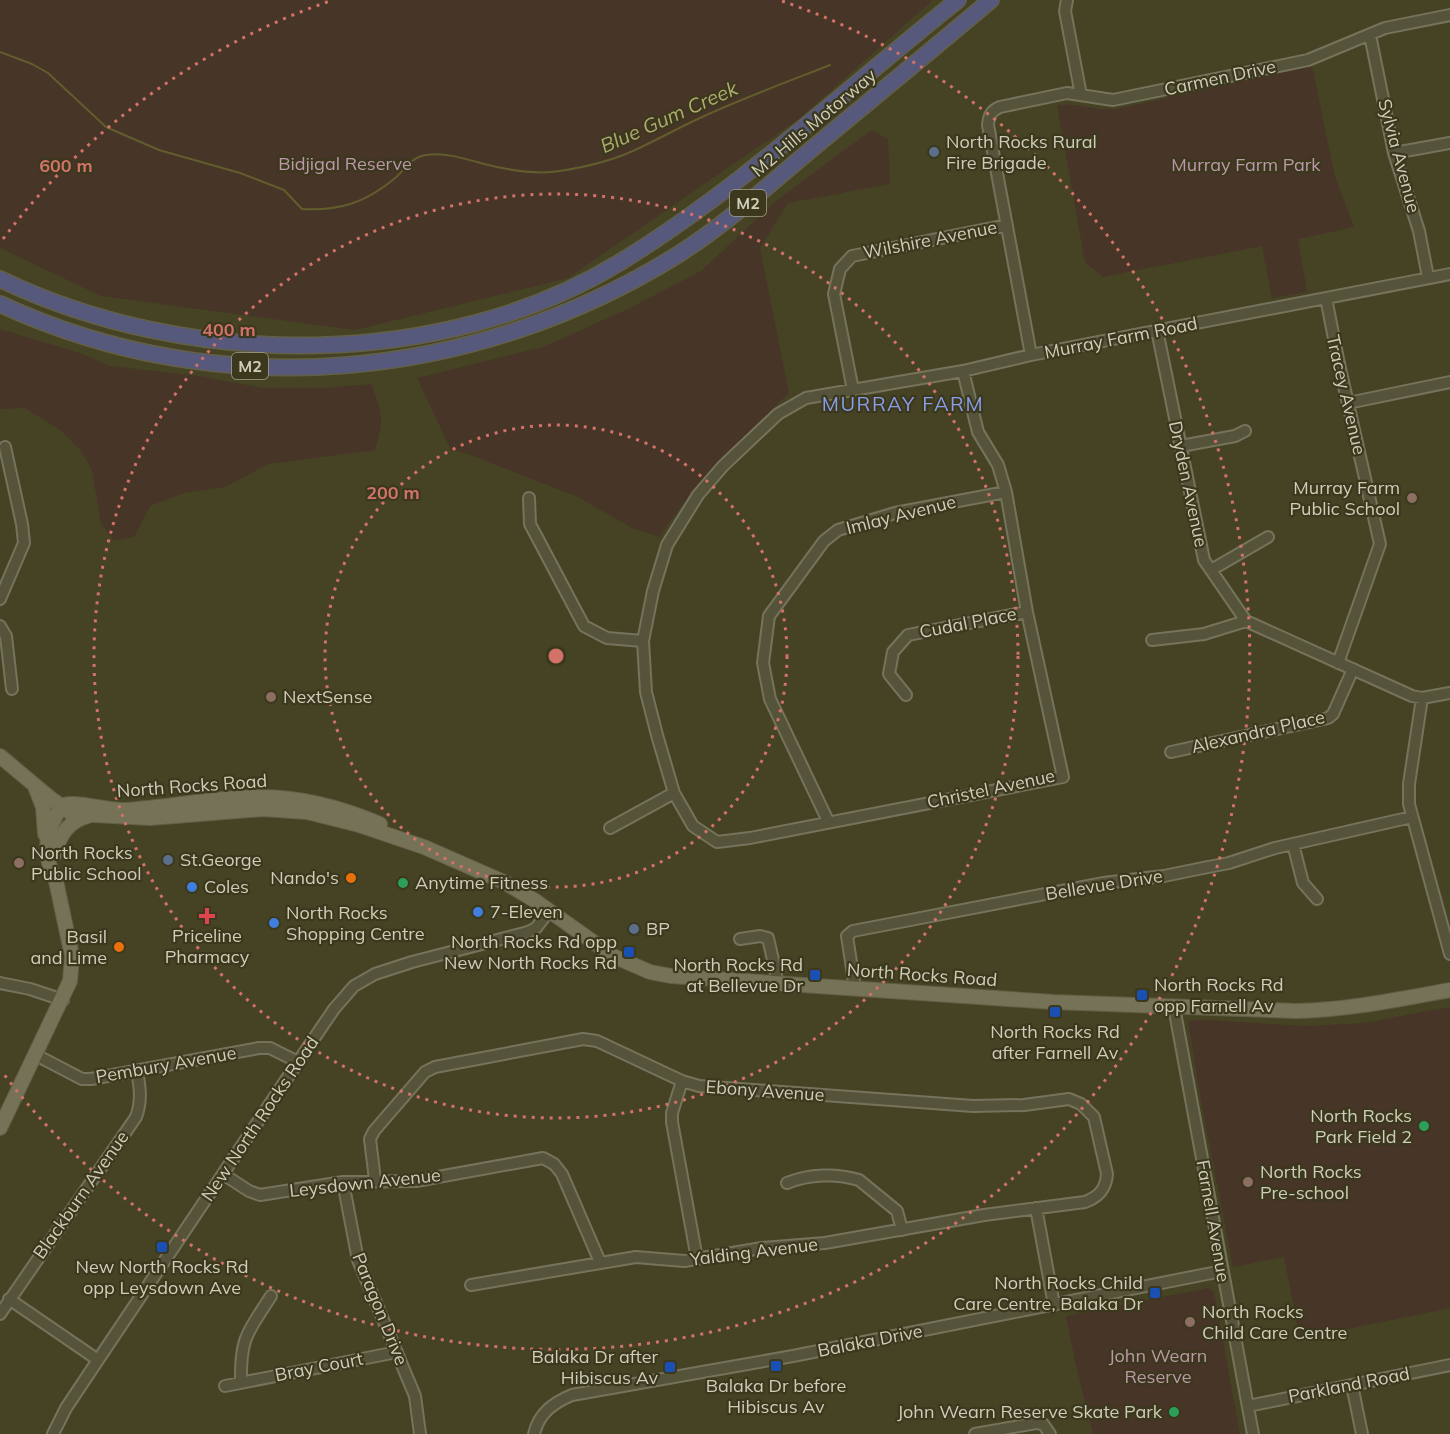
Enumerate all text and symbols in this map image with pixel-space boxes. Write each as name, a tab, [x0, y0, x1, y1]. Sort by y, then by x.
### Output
street label: Carmen Drive	[1162, 54, 1278, 101]
street label: M2 Hills Motorway	[746, 63, 881, 182]
water label: Blue Gum Creek	[596, 75, 742, 158]
street label: Sylvia Avenue	[1373, 96, 1426, 215]
place label: North Rocks Rural Fire Brigade	[946, 130, 1097, 174]
marker: North Rocks Rural Fire Brigade	[927, 145, 941, 159]
park label: Bidjigal Reserve	[278, 152, 412, 175]
park label: Murray Farm Park	[1171, 153, 1321, 176]
text: 600 m	[39, 154, 93, 177]
road number: M2	[730, 190, 766, 216]
street label: Wilshire Avenue	[861, 215, 999, 264]
street label: Murray Farm Road	[1042, 311, 1199, 364]
text: 400 m	[202, 318, 256, 341]
street label: Tracey Avenue	[1322, 333, 1371, 457]
road number: M2	[232, 353, 268, 379]
district label: MURRAY FARM	[822, 391, 984, 416]
street label: Dryden Avenue	[1164, 419, 1213, 549]
place label: Murray Farm Public School	[1290, 476, 1400, 520]
text: 200 m	[366, 481, 420, 504]
street label: Imlay Avenue	[844, 490, 958, 539]
marker: Murray Farm Public School	[1405, 491, 1419, 505]
street label: Cudal Place	[917, 602, 1018, 643]
centre of rings	[546, 646, 566, 666]
place label: NextSense	[283, 685, 372, 708]
marker: NextSense	[264, 690, 278, 704]
street label: Alexandra Place	[1189, 705, 1327, 758]
street label: Christel Avenue	[925, 764, 1057, 813]
street label: North Rocks Road	[116, 769, 268, 802]
place label: North Rocks Public School	[31, 841, 141, 885]
place label: St.George	[180, 848, 261, 871]
marker: St.George	[161, 853, 175, 867]
marker: North Rocks Public School	[12, 856, 26, 870]
street label: Bellevue Drive	[1044, 864, 1164, 905]
place label: Nando's	[270, 866, 339, 889]
marker: Nando's	[344, 871, 358, 885]
place label: Anytime Fitness	[415, 871, 548, 894]
place label: Coles	[204, 875, 249, 898]
marker: Anytime Fitness	[396, 876, 410, 890]
marker: Coles	[185, 880, 199, 894]
place label: 7-Eleven	[490, 900, 563, 923]
place label: North Rocks Shopping Centre	[286, 901, 425, 945]
marker: 7-Eleven	[471, 905, 485, 919]
marker: Priceline Pharmacy	[200, 909, 214, 923]
marker: North Rocks Shopping Centre	[267, 916, 281, 930]
place label: BP	[646, 917, 670, 940]
marker: BP	[627, 922, 641, 936]
place label: Priceline Pharmacy	[165, 924, 250, 968]
place label: Basil and Lime	[30, 925, 107, 969]
place label: North Rocks Rd opp New North Rocks Rd	[444, 930, 617, 974]
marker: Basil and Lime	[112, 940, 126, 954]
marker: North Rocks Rd opp New North Rocks Rd	[622, 945, 636, 959]
place label: North Rocks Rd at Bellevue Dr	[673, 953, 803, 997]
street label: North Rocks Road	[846, 958, 998, 991]
marker: North Rocks Rd at Bellevue Dr	[808, 968, 822, 982]
place label: North Rocks Rd opp Farnell Av	[1154, 973, 1284, 1017]
marker: North Rocks Rd opp Farnell Av	[1135, 988, 1149, 1002]
marker: North Rocks Rd after Farnell Av	[1048, 1005, 1062, 1019]
place label: North Rocks Rd after Farnell Av	[990, 1020, 1120, 1064]
street label: New North Rocks Road	[196, 1032, 323, 1206]
street label: Pembury Avenue	[94, 1041, 238, 1088]
street label: Ebony Avenue	[705, 1075, 825, 1106]
place label: North Rocks Park Field 2	[1310, 1104, 1412, 1148]
marker: North Rocks Park Field 2	[1417, 1119, 1431, 1133]
street label: Blackburn Avenue	[28, 1126, 133, 1263]
street label: Farnell Avenue	[1191, 1158, 1236, 1284]
place label: North Rocks Pre-school	[1260, 1160, 1362, 1204]
street label: Leysdown Avenue	[288, 1163, 442, 1202]
marker: North Rocks Pre-school	[1241, 1175, 1255, 1189]
street label: Yalding Avenue	[688, 1232, 819, 1271]
marker: New North Rocks Rd opp Leysdown Ave	[155, 1240, 169, 1254]
street label: Paragon Drive	[347, 1249, 413, 1368]
place label: New North Rocks Rd opp Leysdown Ave	[76, 1255, 248, 1299]
place label: North Rocks Child Care Centre, Balaka Dr	[953, 1271, 1143, 1315]
marker: North Rocks Child Care Centre, Balaka Dr	[1148, 1286, 1162, 1300]
place label: North Rocks Child Care Centre	[1202, 1300, 1347, 1344]
marker: North Rocks Child Care Centre	[1183, 1315, 1197, 1329]
street label: Balaka Drive	[816, 1319, 924, 1362]
park label: John Wearn Reserve	[1109, 1344, 1207, 1388]
place label: Balaka Dr after Hibiscus Av	[532, 1345, 658, 1389]
street label: Bray Court	[273, 1347, 365, 1386]
marker: Balaka Dr before Hibiscus Av	[769, 1359, 783, 1373]
marker: Balaka Dr after Hibiscus Av	[663, 1360, 677, 1374]
street label: Parkland Road	[1286, 1361, 1412, 1408]
place label: Balaka Dr before Hibiscus Av	[706, 1374, 846, 1418]
place label: John Wearn Reserve Skate Park	[897, 1400, 1163, 1423]
marker: John Wearn Reserve Skate Park	[1167, 1405, 1181, 1419]

